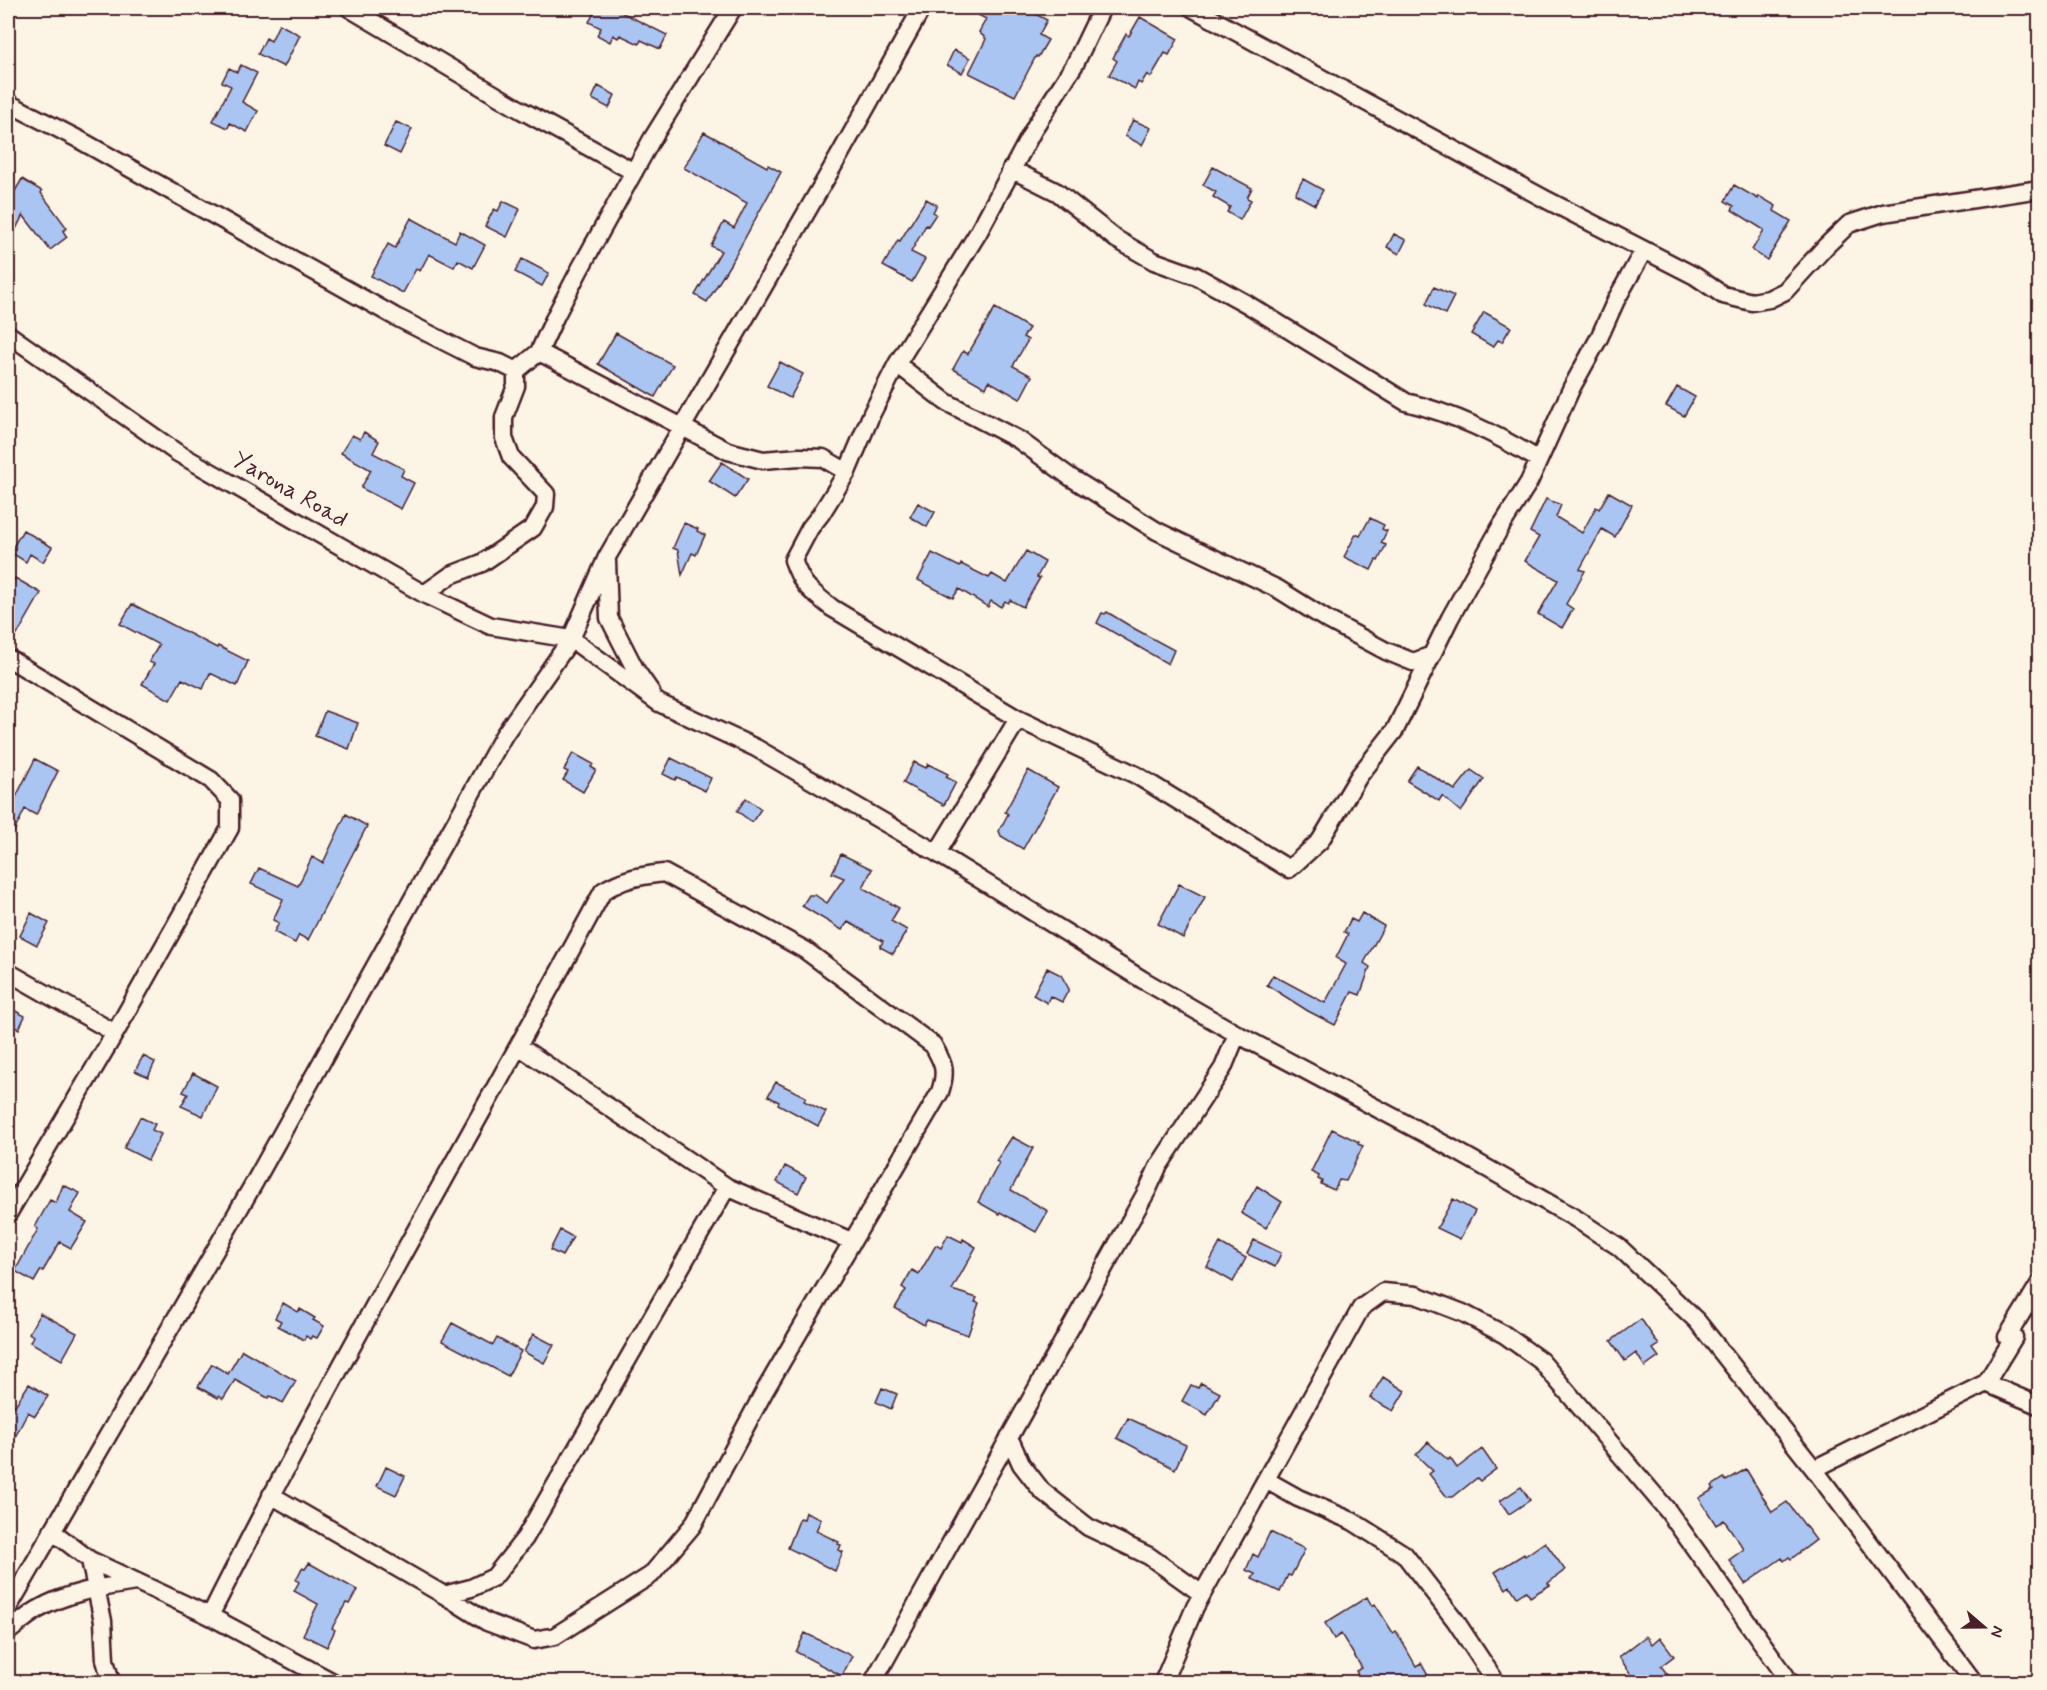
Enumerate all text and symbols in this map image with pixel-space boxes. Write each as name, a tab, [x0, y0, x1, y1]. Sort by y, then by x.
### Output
street label: Yarona Road	[227, 445, 353, 535]
north arrow	[1954, 1597, 2014, 1657]
text: N	[1985, 1623, 2008, 1640]

